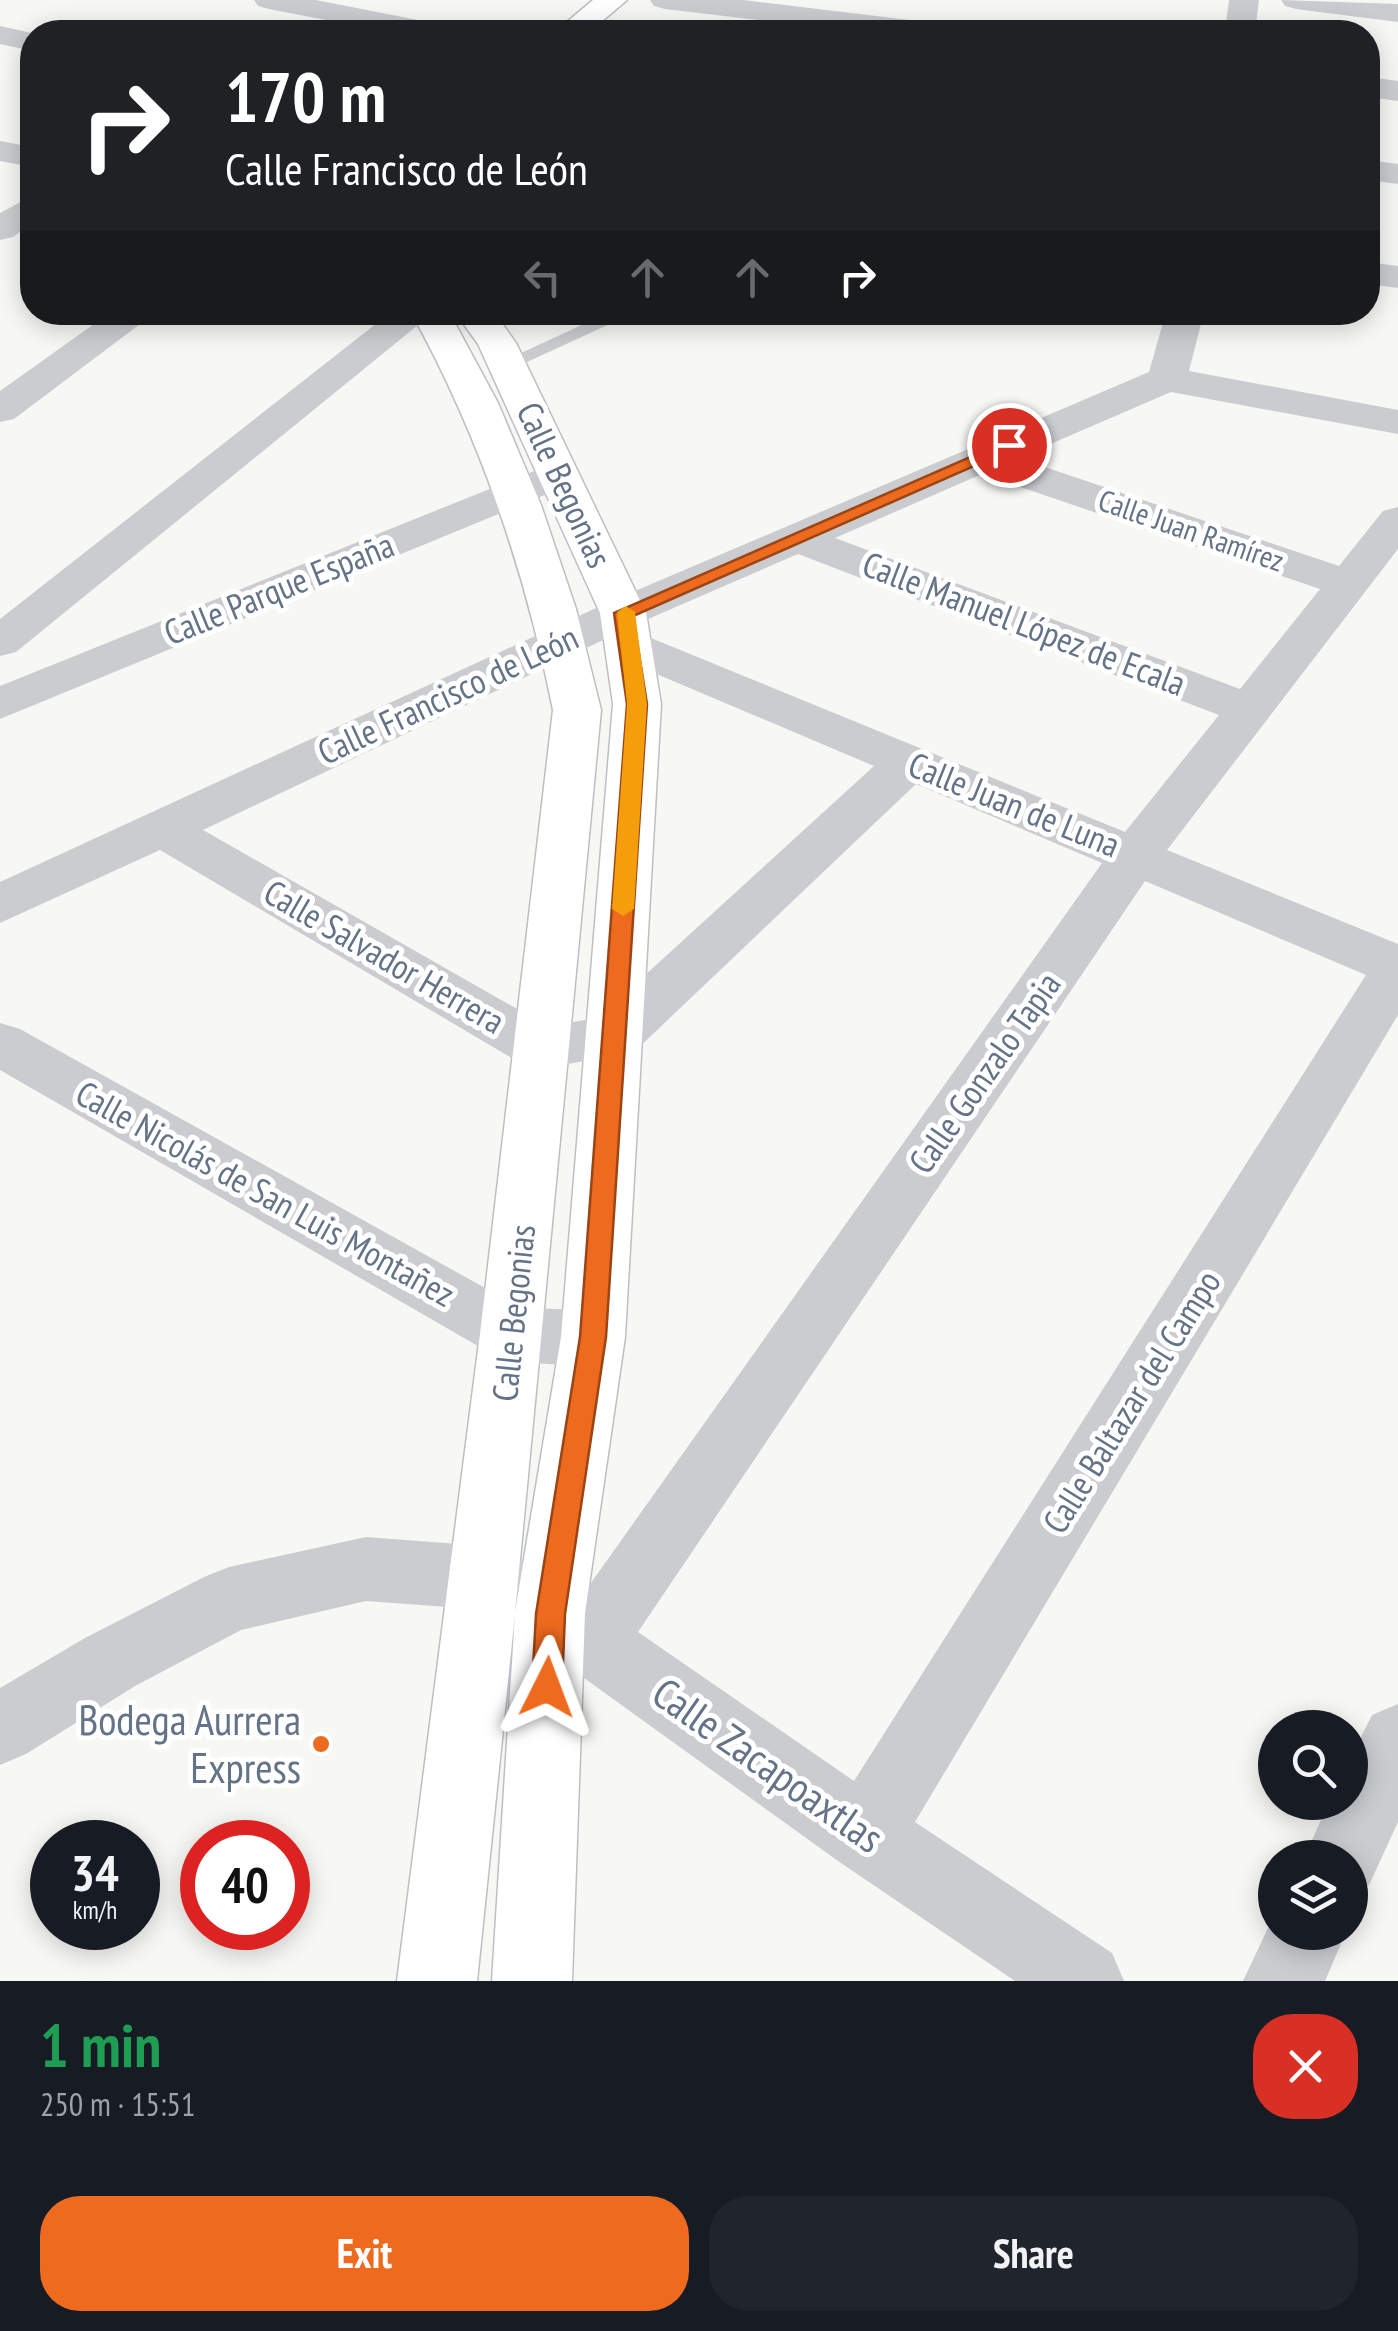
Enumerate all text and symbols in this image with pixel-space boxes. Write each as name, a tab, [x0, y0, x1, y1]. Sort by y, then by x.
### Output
text: 170 m	[225, 51, 386, 141]
icon: right	[60, 60, 190, 190]
text: Calle Francisco de León	[225, 139, 588, 197]
icon: left	[515, 250, 570, 305]
icon: ahead	[620, 250, 675, 305]
icon: ahead	[725, 250, 780, 305]
icon: right	[830, 250, 885, 305]
street label: Calle Begonias	[507, 394, 623, 575]
pin	[967, 403, 1052, 488]
icon: arrive	[982, 418, 1037, 473]
street label: Calle Juan Ramírez	[1094, 480, 1289, 580]
street label: Calle Parque España	[157, 521, 400, 655]
street label: Calle Manuel López de Ecala	[856, 540, 1192, 706]
street label: Calle Francisco de León	[310, 614, 585, 775]
street label: Calle Juan de Luna	[902, 741, 1127, 867]
street label: Calle Salvador Herrera	[256, 869, 513, 1044]
street label: Calle Gonzalo Tapia	[898, 963, 1071, 1182]
street label: Calle Nicolás de San Luis Montañez	[68, 1070, 463, 1317]
street label: Calle Begonias	[481, 1222, 545, 1404]
street label: Calle Baltazar del Campo	[1032, 1261, 1231, 1542]
position arrow	[495, 1635, 599, 1739]
street label: Calle Zacapoaxtlas	[642, 1665, 895, 1864]
place label: Bodega Aurrera Express	[78, 1692, 301, 1795]
map controls	[1258, 1710, 1368, 1950]
button: search	[1258, 1710, 1368, 1820]
marker: Bodega Aurrera Express	[310, 1733, 332, 1755]
speed limit sign: 40	[180, 1820, 310, 1950]
text: 34	[71, 1840, 119, 1905]
button: layers	[1258, 1840, 1368, 1950]
text: km/h	[73, 1894, 117, 1926]
text: 1 min	[40, 2006, 161, 2084]
button: close	[1253, 2014, 1358, 2119]
text: 250 m · 15:51	[40, 2083, 195, 2125]
button: Exit	[40, 2196, 689, 2311]
button: Share	[709, 2196, 1358, 2311]

